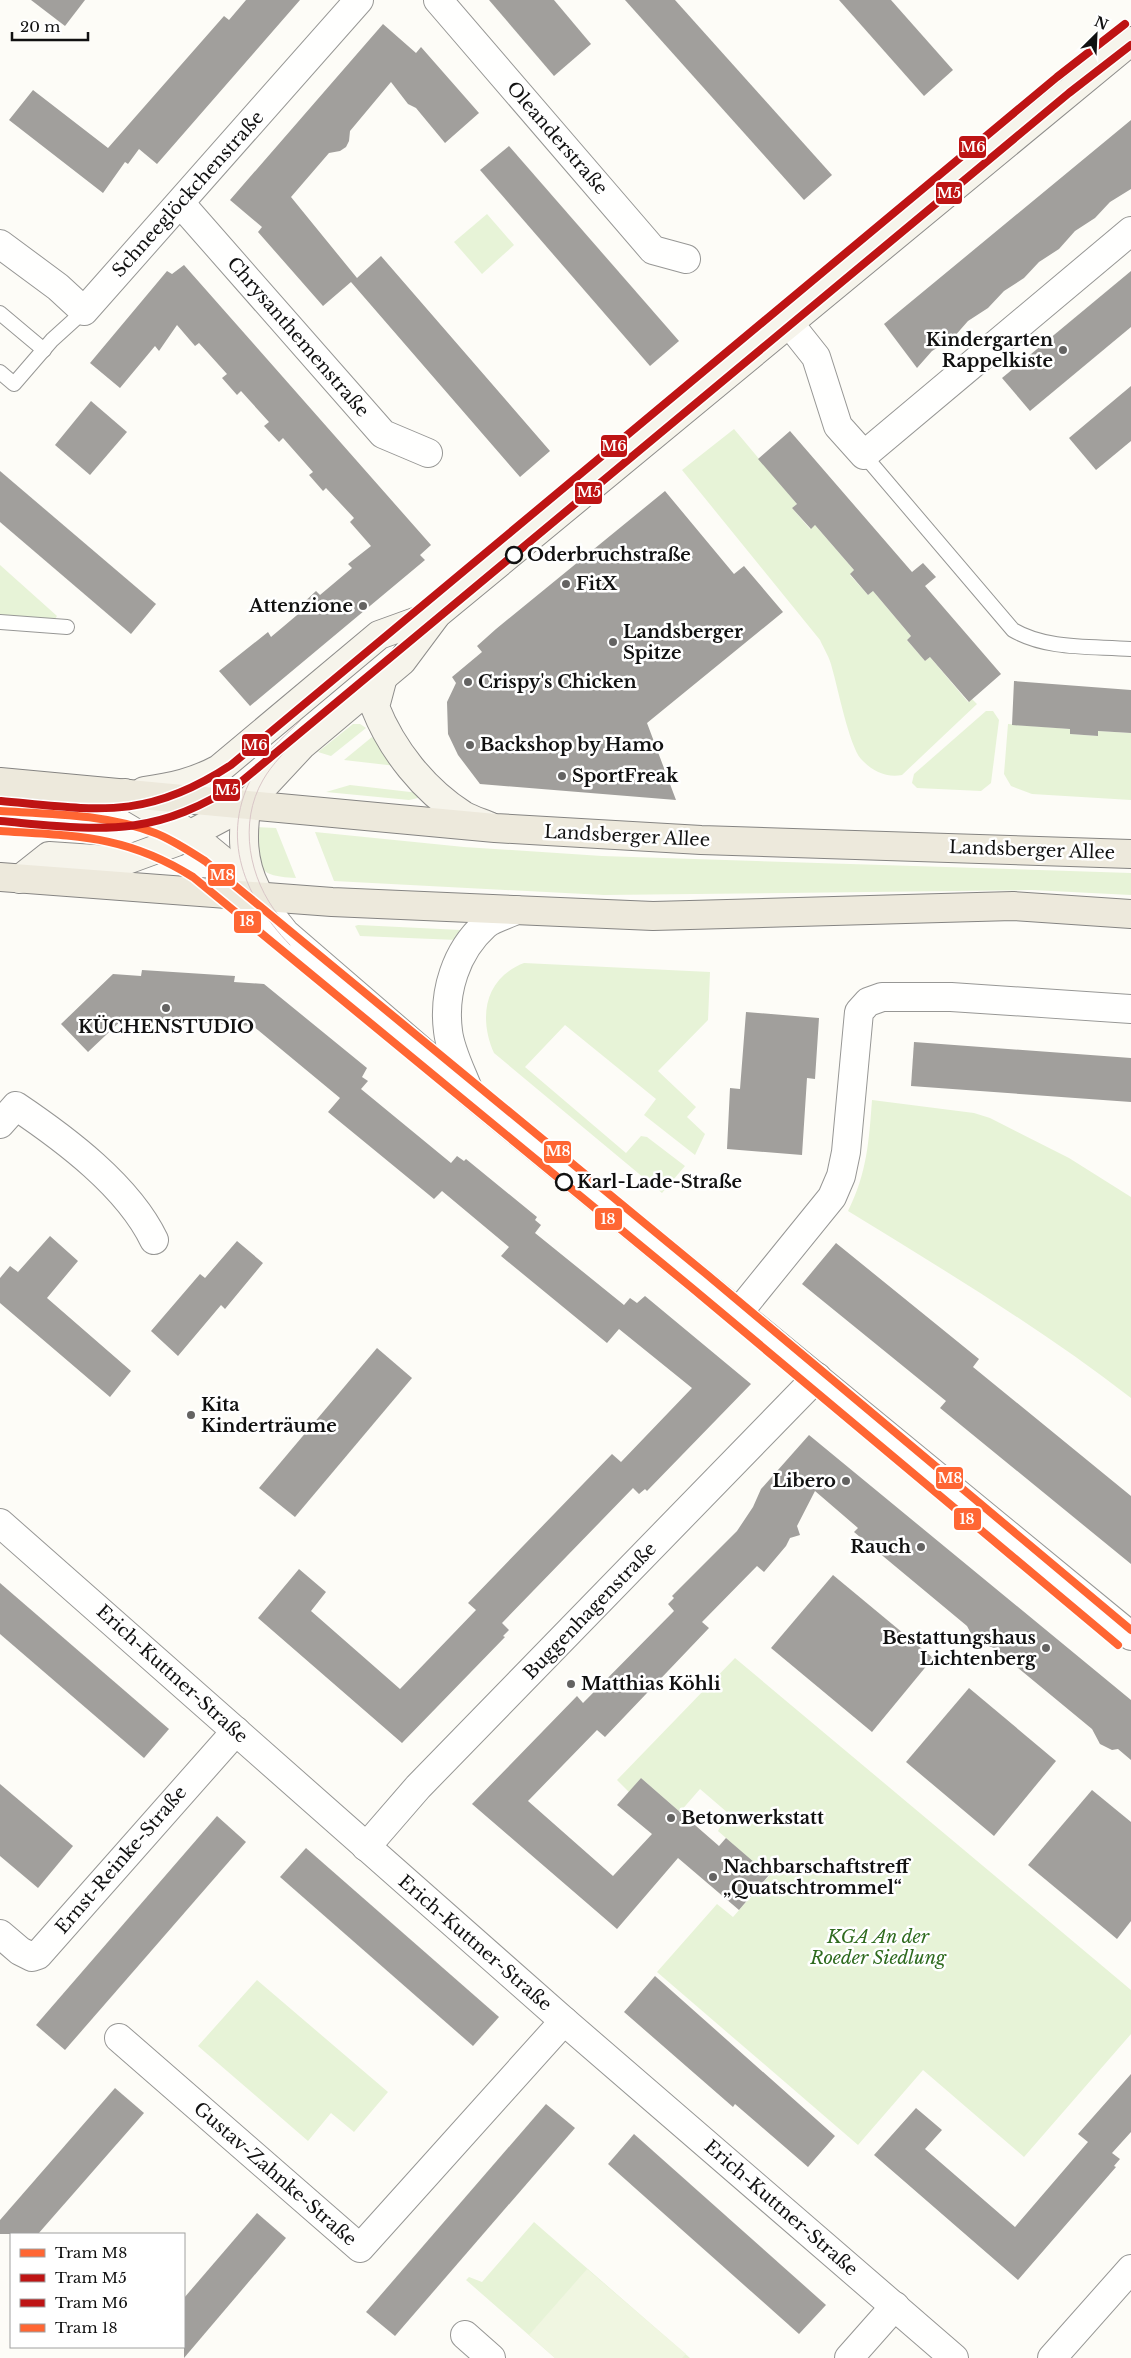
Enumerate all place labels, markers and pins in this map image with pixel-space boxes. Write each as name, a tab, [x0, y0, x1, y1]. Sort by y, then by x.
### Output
place label: Kindergarten Rappelkiste	[926, 329, 1053, 372]
marker: Kindergarten Rappelkiste	[1057, 344, 1069, 356]
place label: Oderbruchstraße	[527, 544, 691, 566]
marker: Oderbruchstraße	[505, 546, 523, 564]
place label: FitX	[576, 573, 618, 595]
marker: FitX	[560, 578, 572, 590]
place label: Attenzione	[248, 595, 353, 617]
marker: Attenzione	[357, 600, 369, 612]
place label: Landsberger Spitze	[623, 621, 743, 664]
marker: Landsberger Spitze	[607, 636, 619, 648]
place label: Crispy's Chicken	[478, 671, 637, 693]
marker: Crispy's Chicken	[462, 676, 474, 688]
place label: Backshop by Hamo	[480, 734, 664, 756]
marker: Backshop by Hamo	[464, 739, 476, 751]
place label: SportFreak	[572, 765, 679, 787]
marker: SportFreak	[556, 770, 568, 782]
marker: KÜCHENSTUDIO	[160, 1002, 172, 1014]
place label: KÜCHENSTUDIO	[78, 1015, 254, 1038]
place label: Karl-Lade-Straße	[577, 1171, 742, 1193]
marker: Karl-Lade-Straße	[555, 1173, 573, 1191]
place label: Kita Kinderträume	[201, 1394, 337, 1437]
marker: Kita Kinderträume	[185, 1409, 197, 1421]
place label: Libero	[772, 1470, 836, 1492]
marker: Libero	[840, 1475, 852, 1487]
place label: Rauch	[850, 1536, 911, 1558]
marker: Rauch	[915, 1541, 927, 1553]
place label: Bestattungshaus Lichtenberg	[882, 1627, 1037, 1670]
marker: Bestattungshaus Lichtenberg	[1040, 1642, 1052, 1654]
place label: Matthias Köhli	[581, 1673, 721, 1695]
marker: Matthias Köhli	[565, 1678, 577, 1690]
place label: Betonwerkstatt	[681, 1807, 824, 1829]
marker: Betonwerkstatt	[665, 1812, 677, 1824]
place label: Nachbarschaftstreff „Quatschtrommel“	[723, 1856, 911, 1899]
marker: Nachbarschaftstreff „Quatschtrommel“	[707, 1871, 719, 1883]

